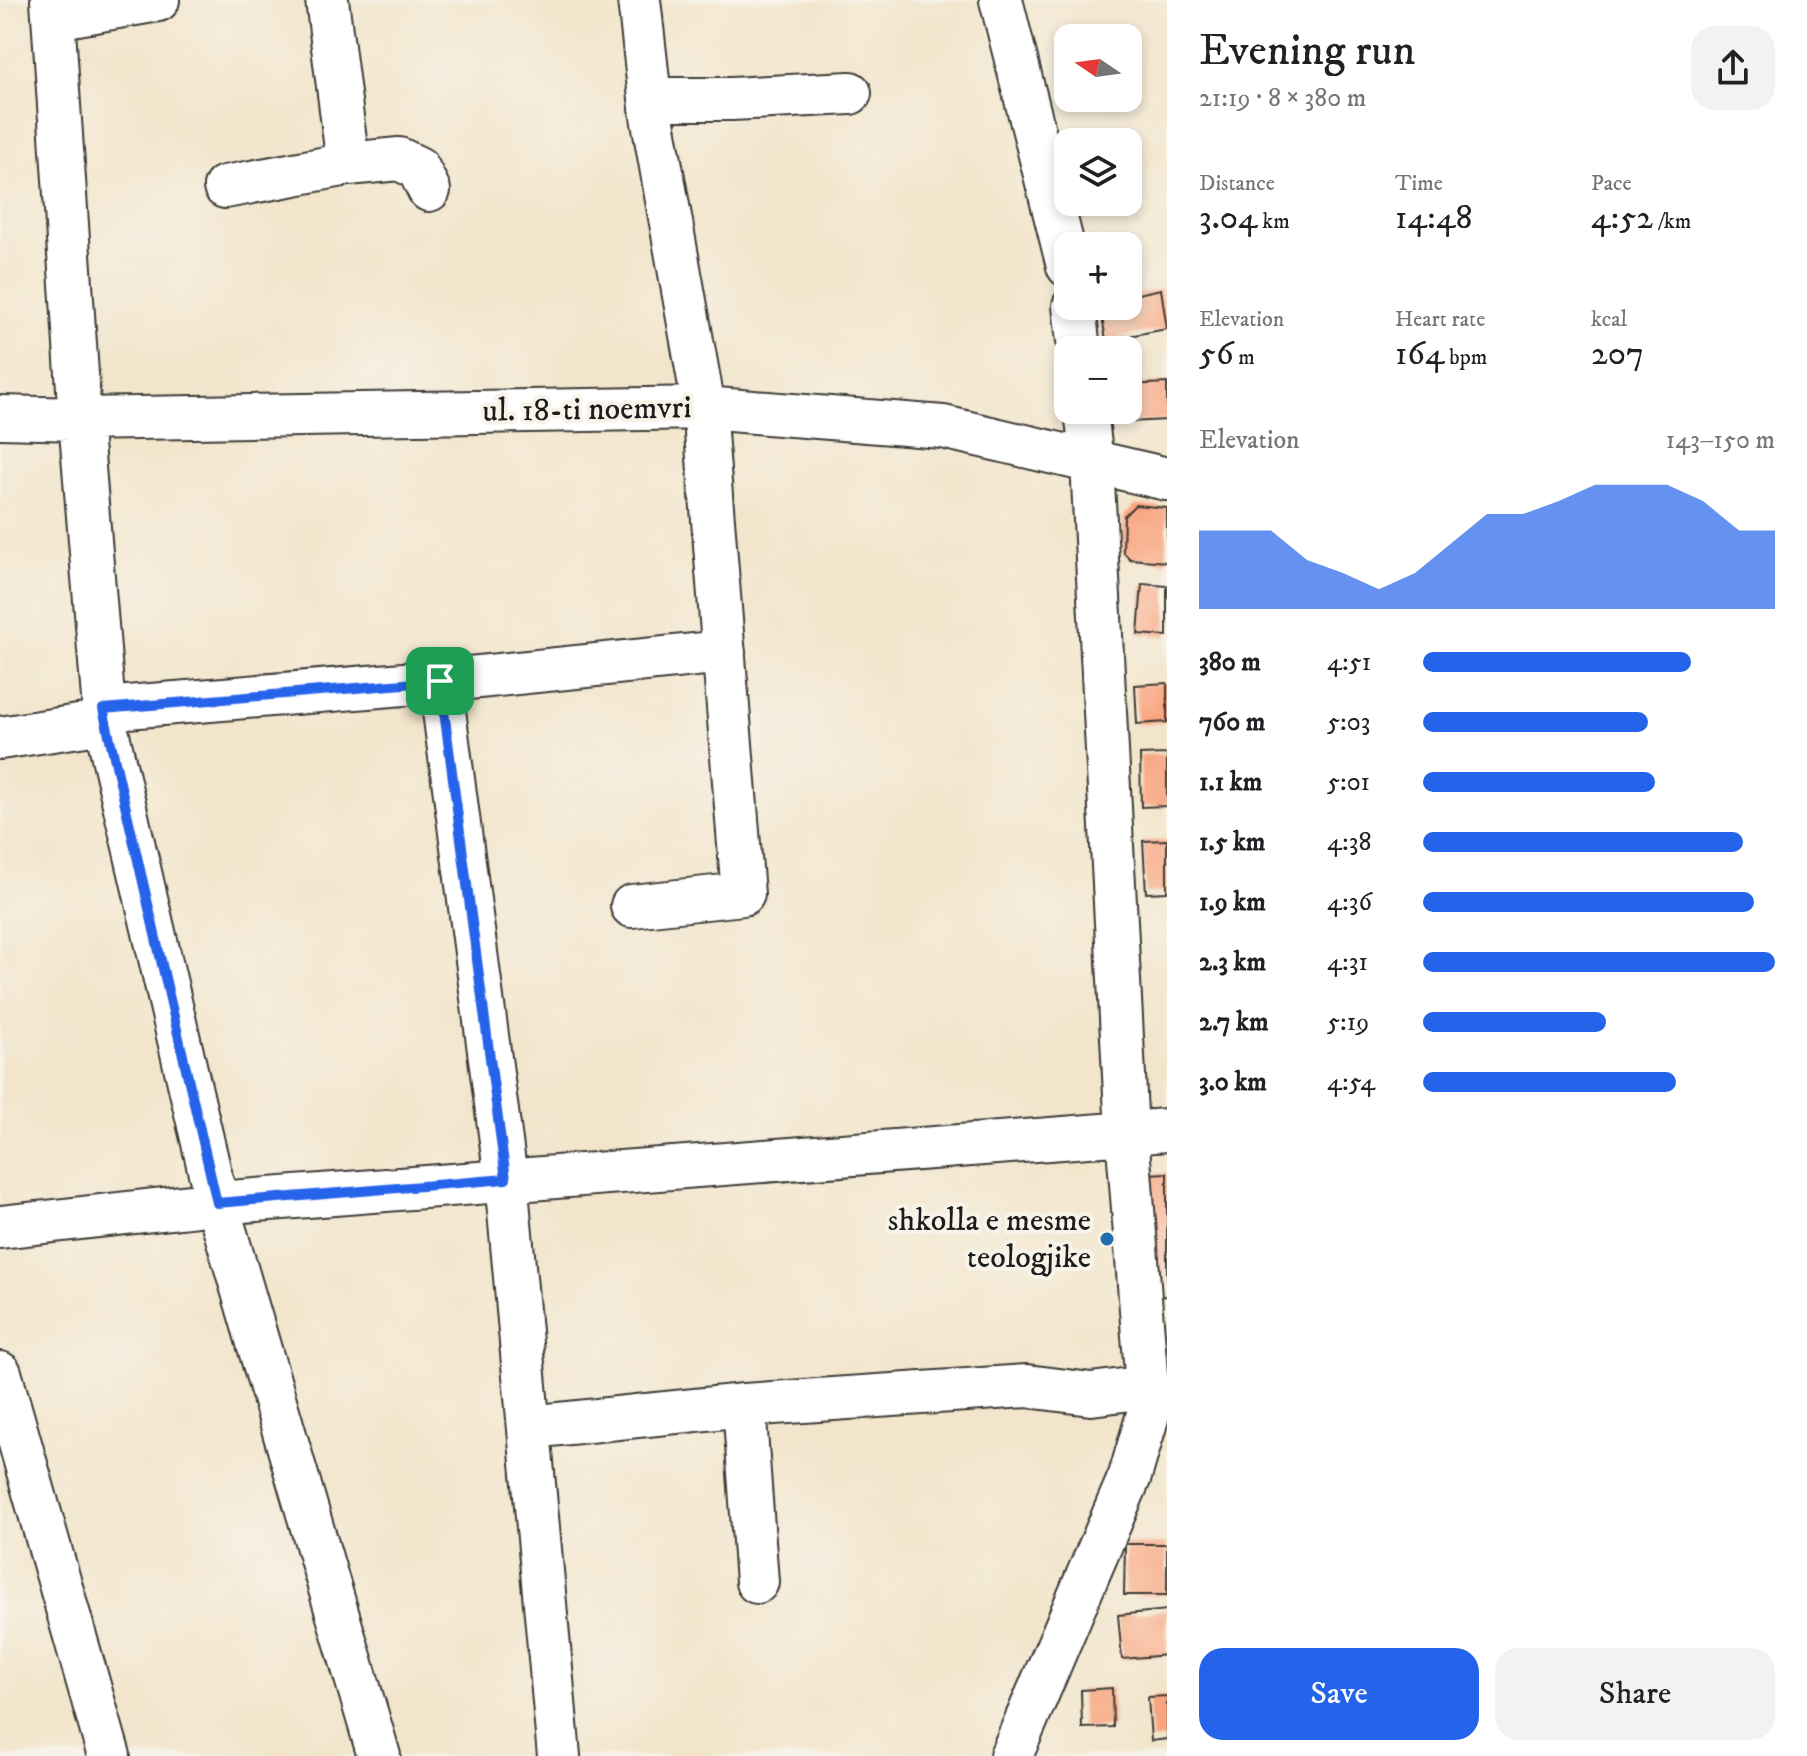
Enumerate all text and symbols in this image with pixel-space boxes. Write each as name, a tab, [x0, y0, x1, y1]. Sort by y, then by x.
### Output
north arrow	[1054, 24, 1142, 112]
map controls	[1054, 24, 1142, 424]
text: Evening run	[1199, 24, 1416, 79]
button: share	[1691, 26, 1775, 110]
text: 21:19 · 8 × 380 m	[1199, 82, 1366, 115]
button: layers	[1054, 128, 1142, 216]
text: Distance	[1199, 170, 1275, 197]
text: Time	[1395, 170, 1443, 197]
text: Pace	[1591, 170, 1632, 197]
text: 3.04	[1199, 197, 1258, 239]
text: 14:48	[1395, 197, 1473, 239]
text: 4:52	[1591, 197, 1653, 239]
text: km	[1258, 208, 1290, 235]
text: /km	[1653, 208, 1691, 235]
button: +	[1054, 232, 1142, 320]
text: Elevation	[1199, 306, 1284, 333]
text: Heart rate	[1395, 306, 1485, 333]
text: kcal	[1591, 306, 1627, 333]
text: 56	[1199, 333, 1234, 375]
text: 164	[1395, 333, 1445, 375]
text: 207	[1591, 333, 1644, 375]
button: −	[1054, 336, 1142, 424]
text: m	[1234, 344, 1255, 371]
text: bpm	[1445, 344, 1487, 371]
street label: ul. 18-ti noemvri	[482, 388, 692, 432]
text: Elevation	[1199, 424, 1300, 457]
text: 143–150 m	[1666, 424, 1775, 457]
text: 380 m	[1199, 646, 1261, 679]
text: 4:51	[1327, 646, 1371, 679]
pin	[406, 647, 474, 715]
icon: arrive	[418, 659, 462, 703]
text: 760 m	[1199, 706, 1265, 739]
text: 5:03	[1327, 706, 1370, 739]
text: 1.1 km	[1199, 766, 1262, 799]
text: 5:01	[1327, 766, 1370, 799]
text: 1.5 km	[1199, 826, 1265, 859]
text: 4:38	[1327, 826, 1371, 859]
text: 1.9 km	[1199, 886, 1266, 919]
text: 4:36	[1327, 886, 1372, 919]
text: 2.3 km	[1199, 946, 1266, 979]
text: 4:31	[1327, 946, 1368, 979]
text: 2.7 km	[1199, 1006, 1268, 1039]
text: 5:19	[1327, 1006, 1369, 1039]
text: 3.0 km	[1199, 1066, 1267, 1099]
text: 4:54	[1327, 1066, 1375, 1099]
place label: shkolla e mesme teologjike	[888, 1201, 1091, 1278]
marker: shkolla e mesme teologjike	[1098, 1230, 1116, 1248]
button: Save	[1199, 1648, 1479, 1740]
button: Share	[1495, 1648, 1775, 1740]

